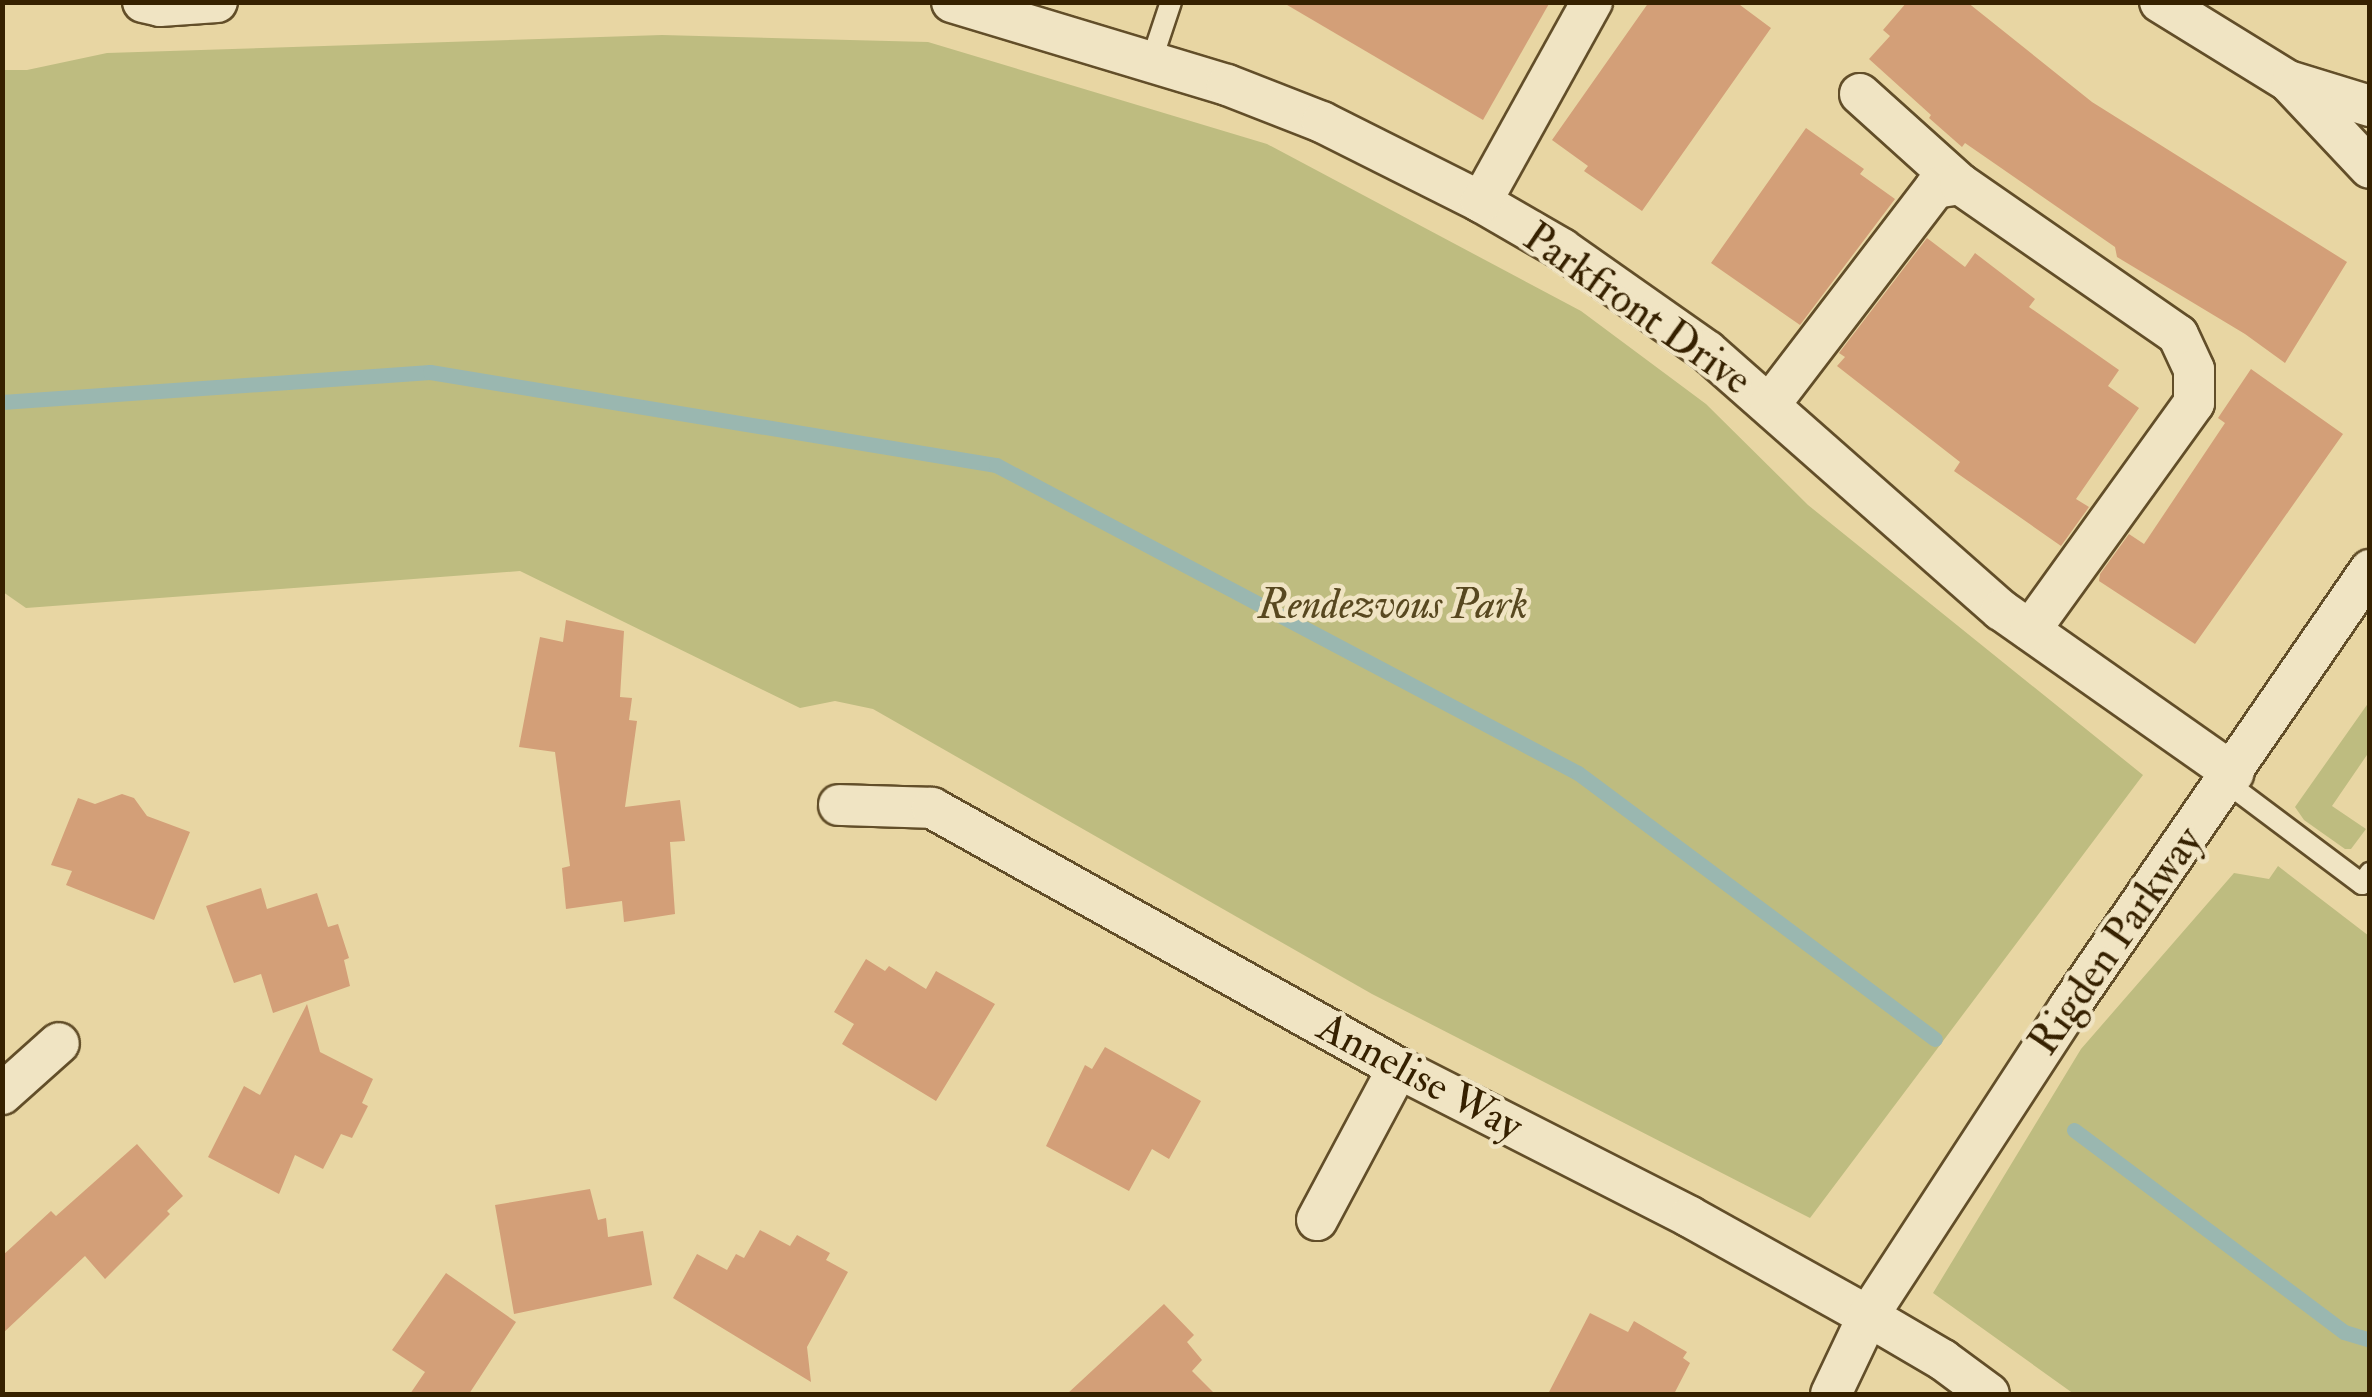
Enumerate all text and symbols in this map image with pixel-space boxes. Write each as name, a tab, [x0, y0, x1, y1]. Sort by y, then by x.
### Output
street label: Parkfront Drive	[1514, 212, 1760, 406]
park label: Rendezvous Park	[1258, 580, 1528, 630]
street label: Rigden Parkway	[2019, 817, 2213, 1065]
street label: Annelise Way	[1309, 1002, 1531, 1152]

